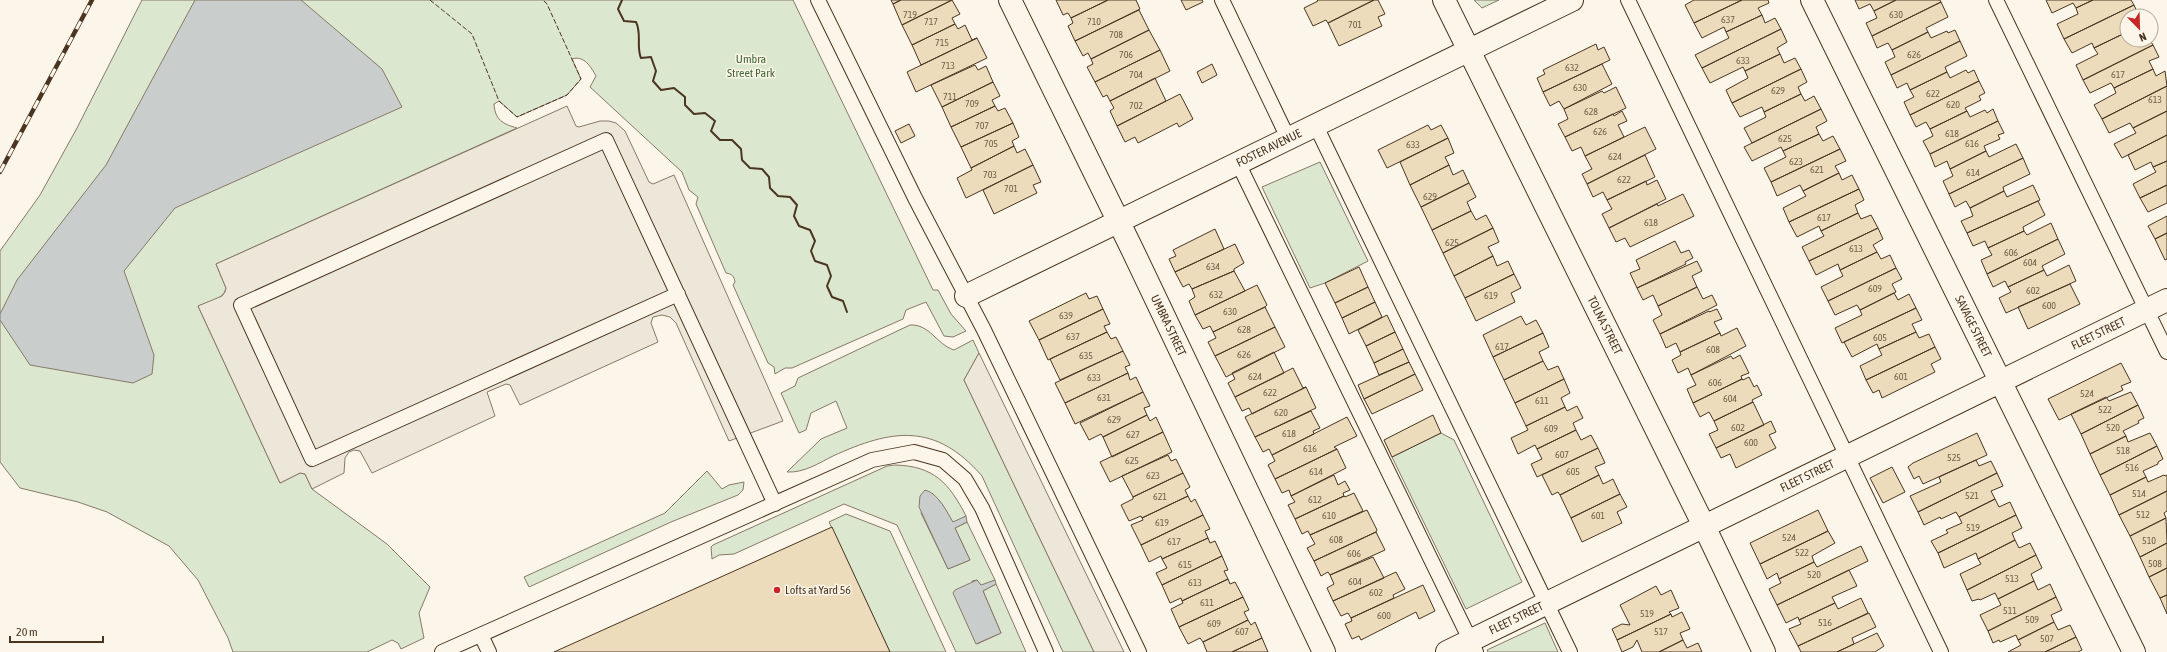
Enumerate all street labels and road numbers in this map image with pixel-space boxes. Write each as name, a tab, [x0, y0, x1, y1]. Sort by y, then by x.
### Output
street label: FOSTER AVENUE	[1234, 126, 1304, 170]
street label: UMBRA STREET	[1148, 293, 1189, 359]
street label: SAVAGE STREET	[1952, 293, 1995, 360]
street label: TOLNA STREET	[1585, 294, 1625, 357]
street label: FLEET STREET	[2069, 314, 2128, 353]
street label: FLEET STREET	[1778, 456, 1837, 495]
street label: FLEET STREET	[1487, 599, 1546, 637]

